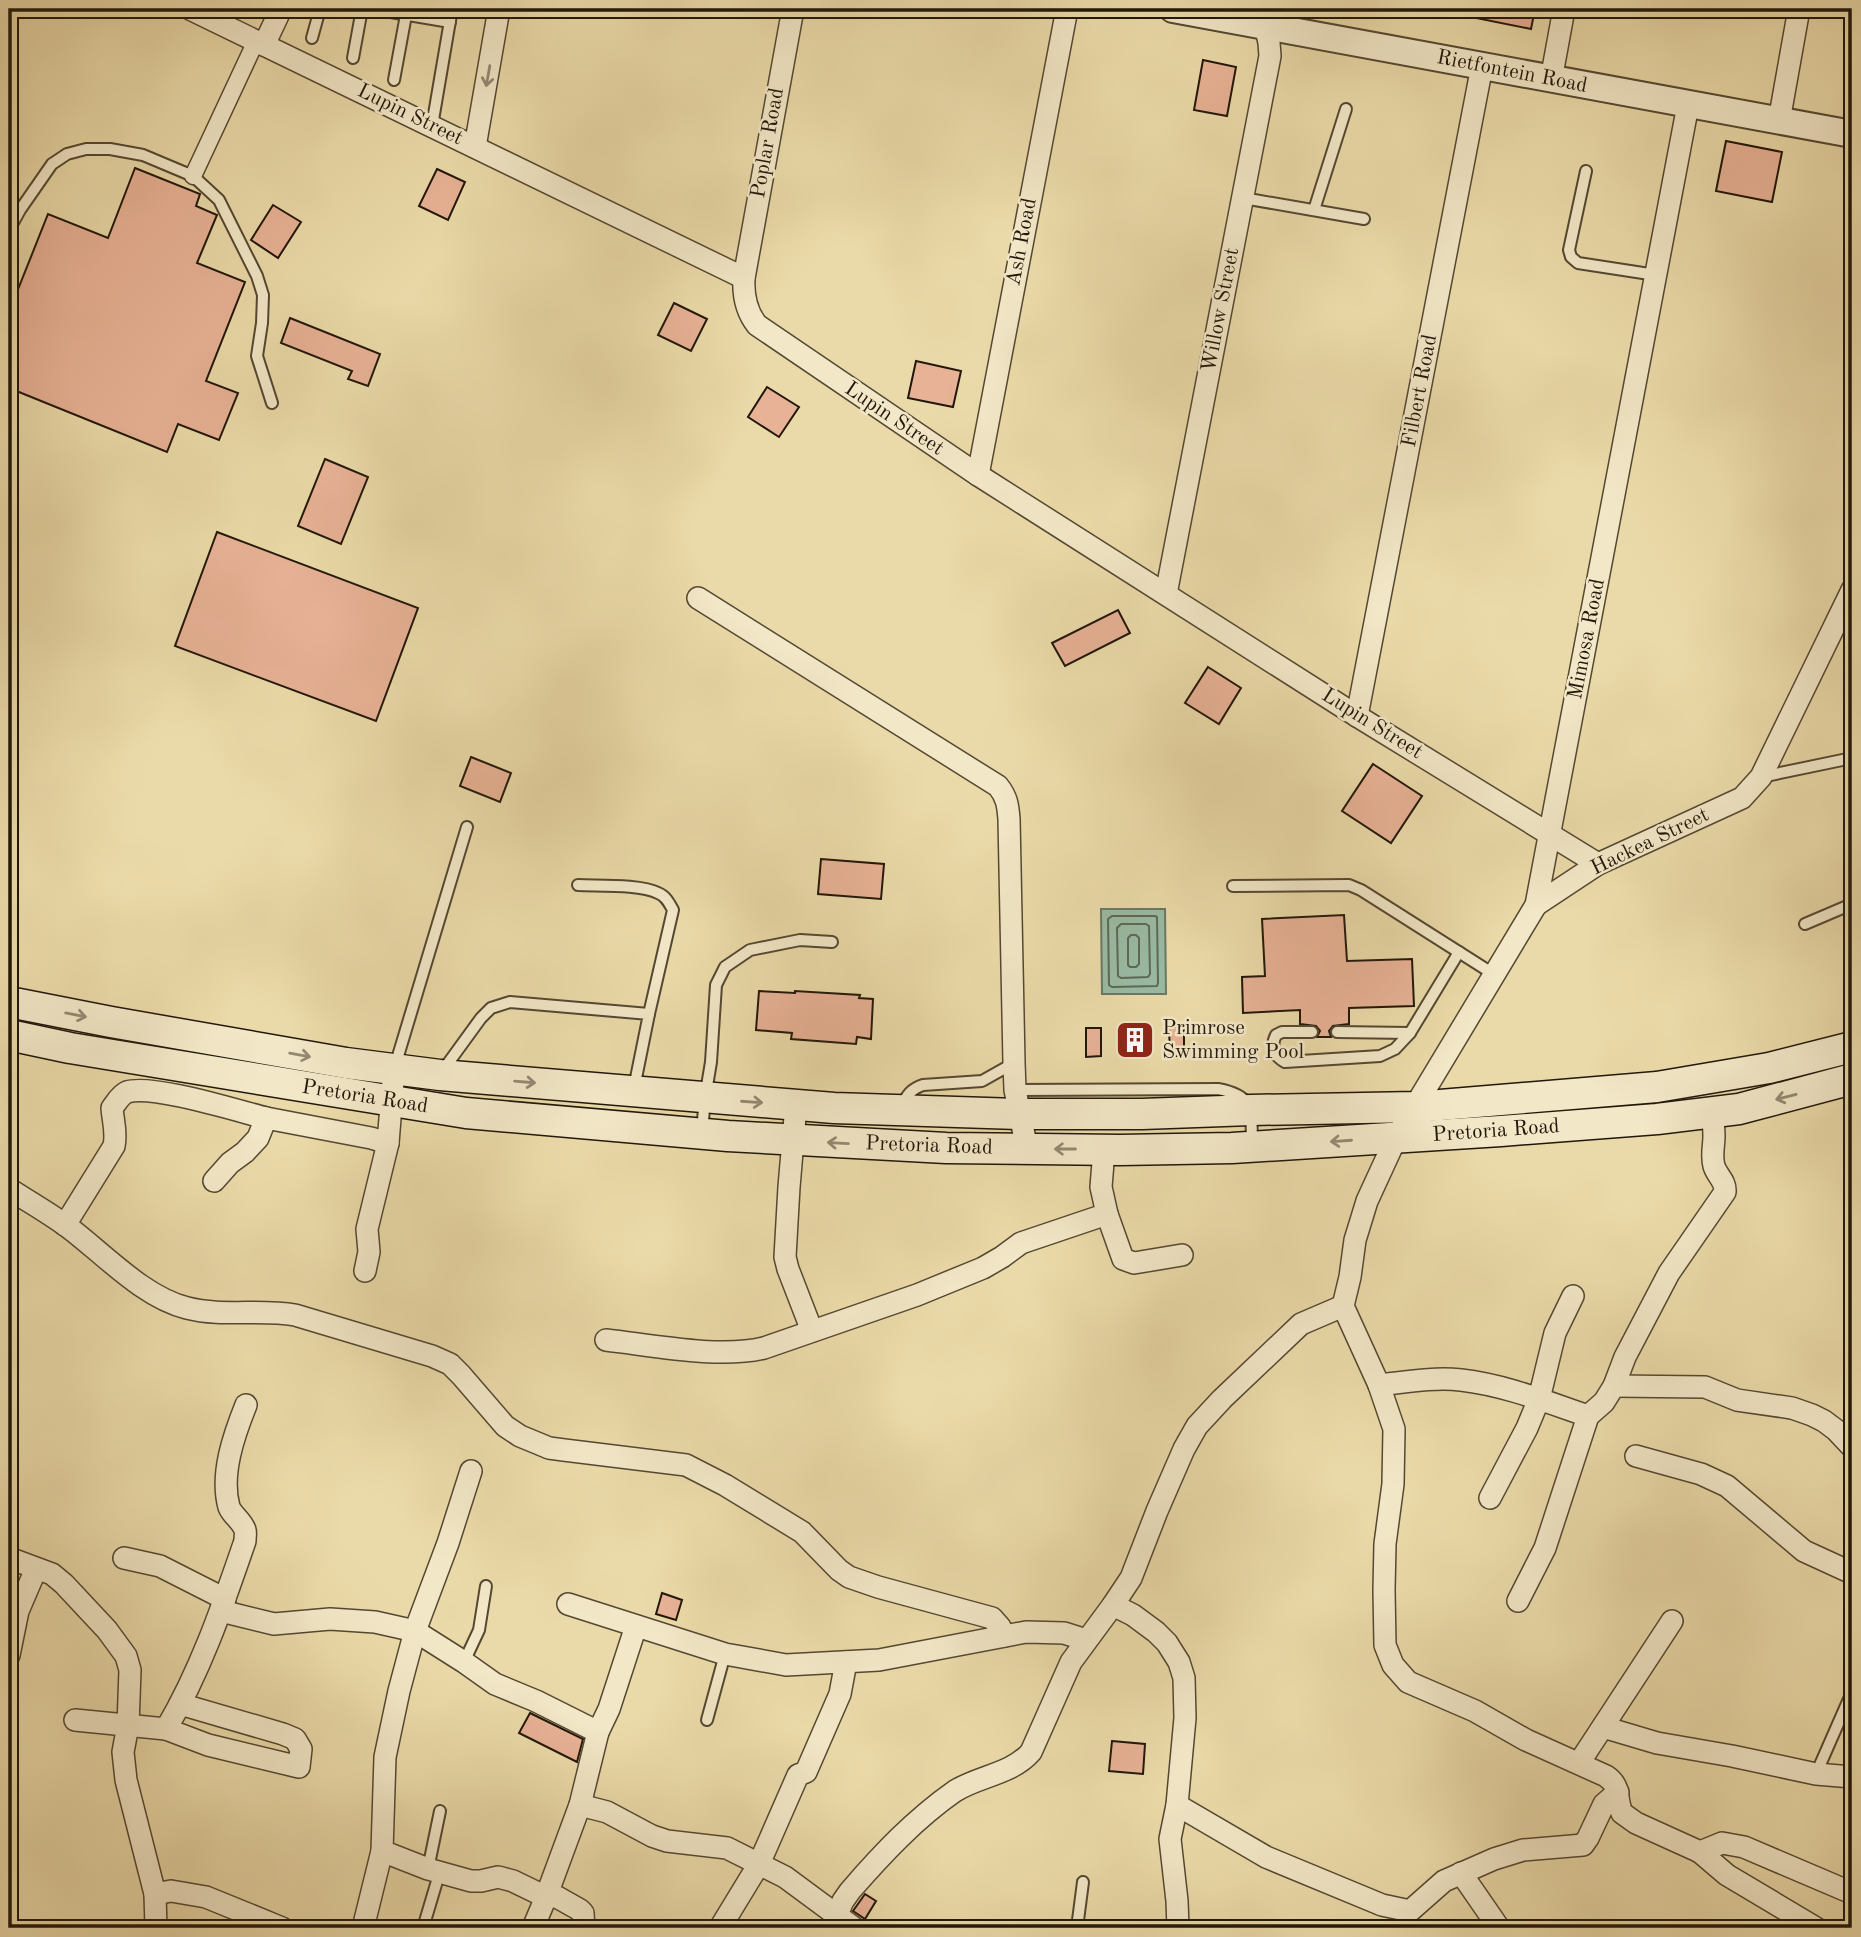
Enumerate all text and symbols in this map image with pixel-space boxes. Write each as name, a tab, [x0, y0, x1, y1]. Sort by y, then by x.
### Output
street label: Rietfontein Road	[1435, 47, 1589, 97]
one-way arrow	[481, 64, 494, 87]
street label: Lupin Street	[354, 80, 466, 150]
street label: Poplar Road	[748, 86, 788, 200]
street label: Ash Road	[1003, 196, 1041, 288]
street label: Willow Street	[1199, 246, 1243, 374]
street label: Filbert Road	[1399, 333, 1441, 449]
street label: Lupin Street	[841, 378, 947, 460]
street label: Mimosa Road	[1565, 577, 1609, 701]
street label: Lupin Street	[1318, 685, 1426, 763]
street label: Hackea Street	[1588, 804, 1712, 880]
one-way arrow	[64, 1009, 87, 1022]
place label: Primrose Swimming Pool	[1162, 1018, 1305, 1063]
building icon: Primrose Swimming Pool	[1114, 1019, 1156, 1061]
one-way arrow	[288, 1049, 311, 1062]
one-way arrow	[514, 1076, 536, 1089]
street label: Pretoria Road	[300, 1077, 430, 1117]
one-way arrow	[1776, 1091, 1798, 1104]
one-way arrow	[740, 1096, 763, 1109]
street label: Pretoria Road	[1432, 1116, 1560, 1146]
street label: Pretoria Road	[865, 1133, 993, 1159]
one-way arrow	[1330, 1135, 1353, 1148]
one-way arrow	[826, 1136, 849, 1149]
one-way arrow	[1054, 1142, 1077, 1156]

